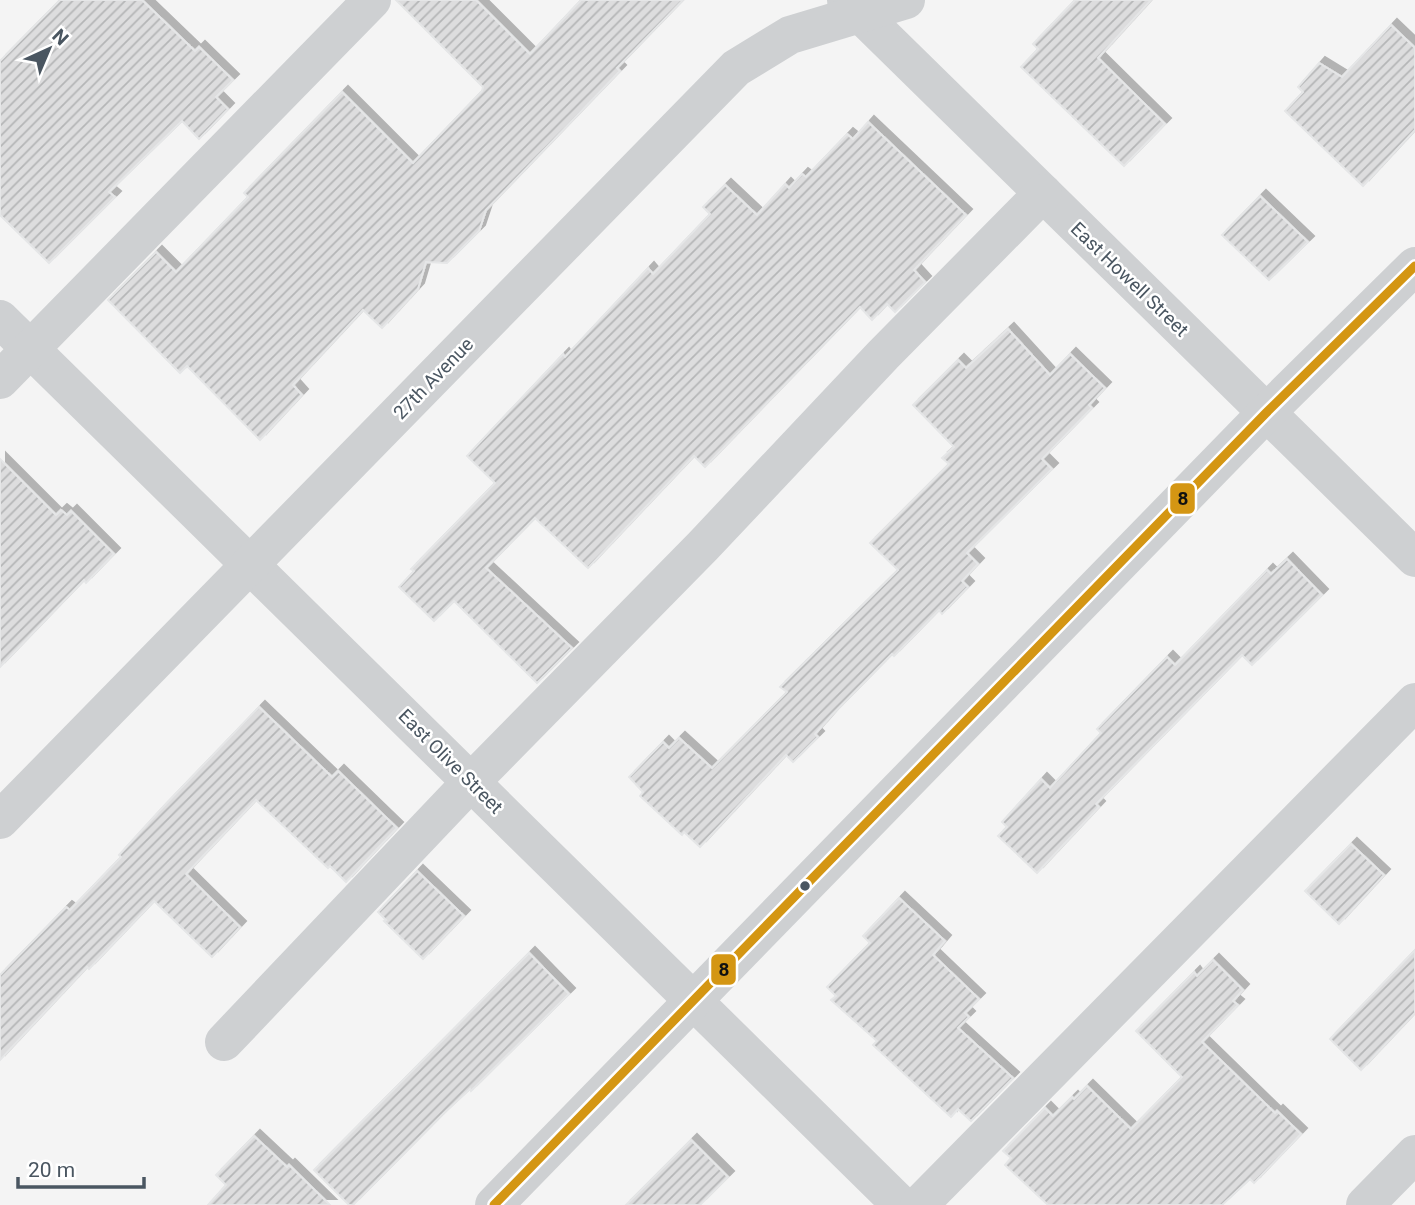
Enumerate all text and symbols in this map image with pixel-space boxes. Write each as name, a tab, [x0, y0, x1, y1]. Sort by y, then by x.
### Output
north arrow	[14, 14, 84, 84]
text: N	[48, 24, 73, 50]
street label: East Howell Street	[1066, 217, 1193, 341]
street label: 27th Avenue	[389, 333, 478, 424]
line badge: 8	[1169, 482, 1196, 515]
text: 8	[1178, 487, 1189, 510]
street label: East Olive Street	[394, 704, 508, 818]
unlabelled marker	[798, 879, 812, 893]
line badge: 8	[710, 953, 737, 986]
text: 8	[719, 958, 730, 981]
scale bar	[18, 1146, 144, 1190]
text: 20 m	[28, 1158, 75, 1182]

